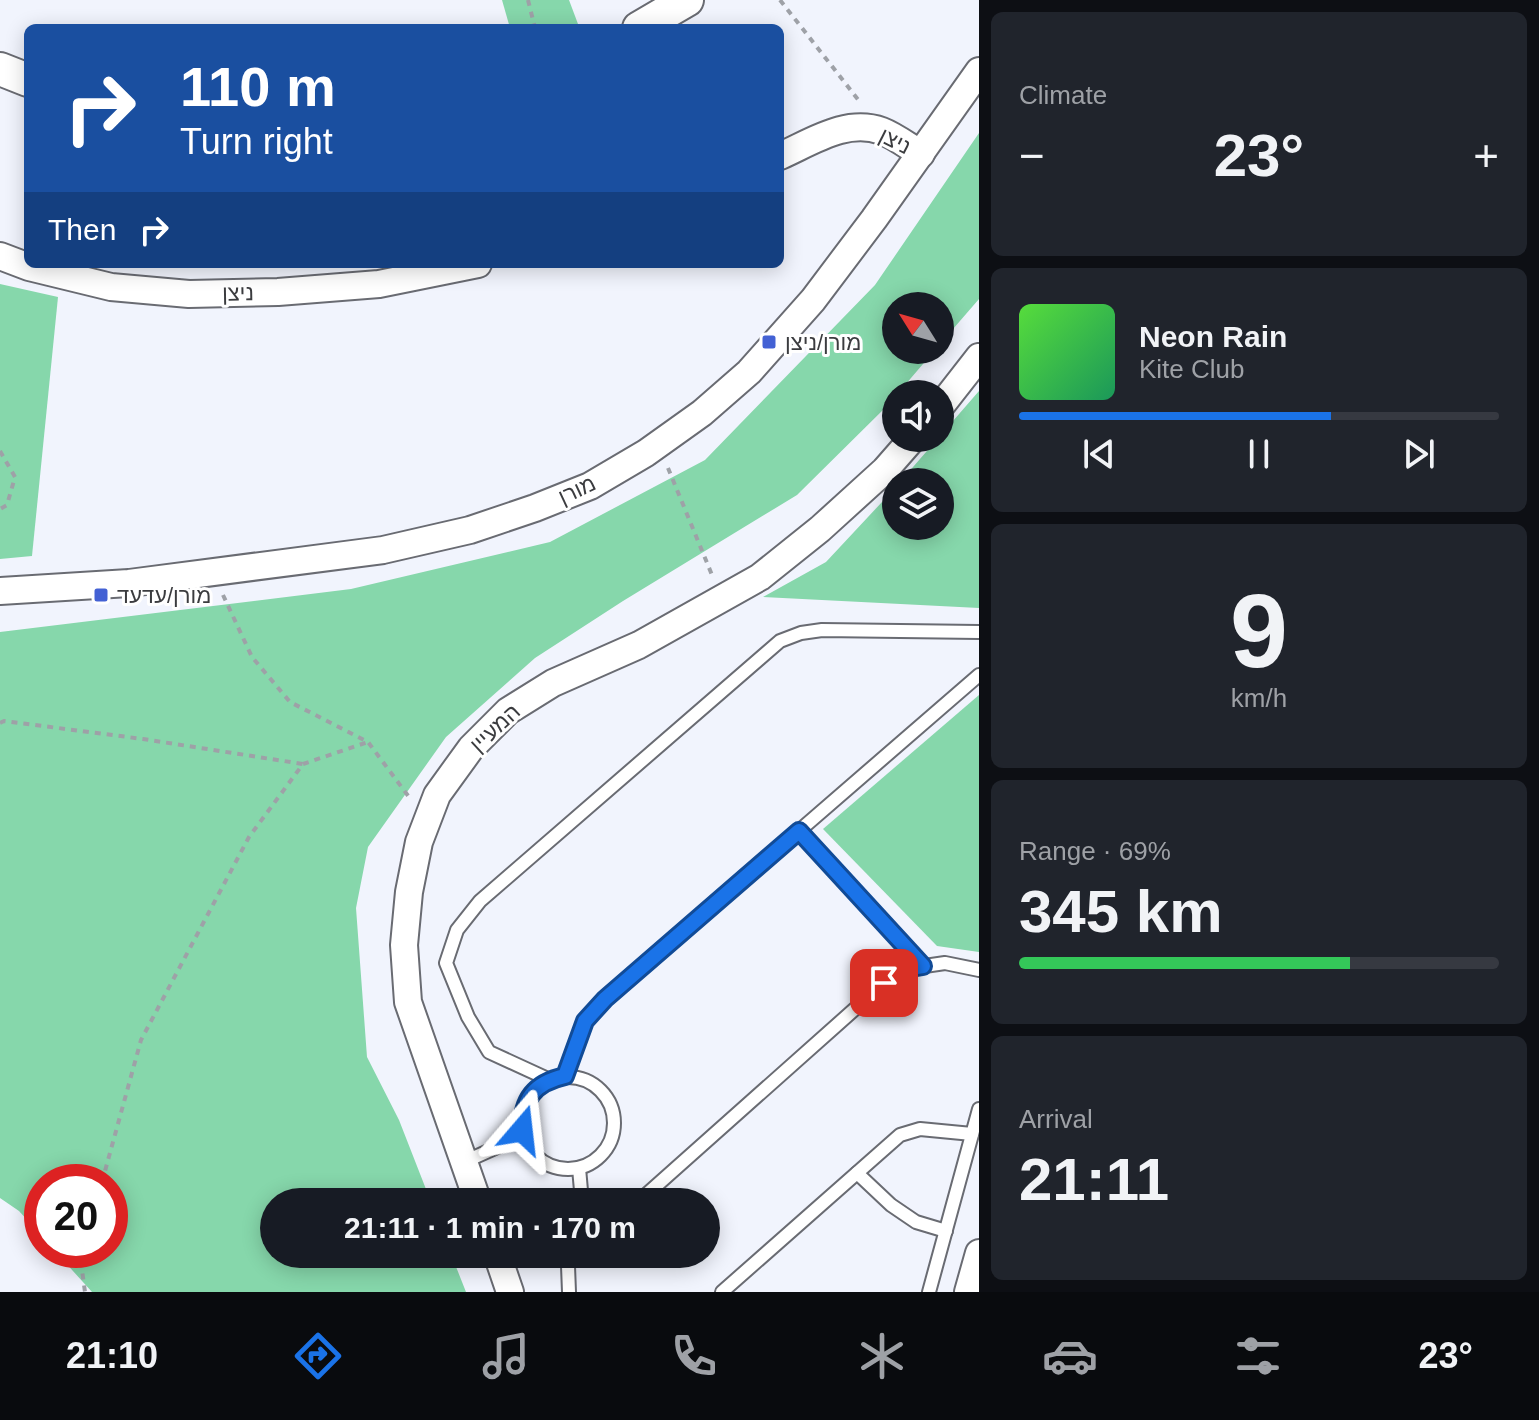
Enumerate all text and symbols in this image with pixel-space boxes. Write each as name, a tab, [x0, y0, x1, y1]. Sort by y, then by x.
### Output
text: 110 m	[180, 55, 336, 118]
icon: right	[48, 56, 152, 160]
text: Climate	[1019, 80, 1107, 110]
text: Turn right	[180, 121, 333, 162]
text: 23°	[1214, 122, 1304, 189]
street label: ניצן	[875, 123, 915, 159]
text: −	[1019, 131, 1045, 180]
text: +	[1473, 131, 1499, 180]
icon: right	[132, 208, 176, 252]
text: Then	[48, 213, 116, 246]
street label: ניצן	[222, 280, 254, 306]
north arrow	[882, 292, 954, 364]
map controls	[882, 292, 954, 540]
text: Neon Rain	[1139, 320, 1287, 353]
place label: מורן/ניצן	[785, 330, 861, 355]
marker: מורן/ניצן	[760, 333, 778, 351]
text: Kite Club	[1139, 354, 1245, 384]
button: sound	[882, 380, 954, 452]
icon: previous	[1077, 432, 1121, 476]
icon: pause	[1237, 432, 1281, 476]
icon: next	[1397, 432, 1441, 476]
button: layers	[882, 468, 954, 540]
street label: מורן	[554, 471, 600, 509]
text: 9	[1230, 573, 1288, 689]
place label: מורן/עדעד	[117, 583, 211, 608]
marker: מורן/עדעד	[92, 586, 110, 604]
text: km/h	[1231, 683, 1287, 713]
street label: המעיין	[465, 699, 525, 757]
text: Range · 69%	[1019, 836, 1171, 866]
text: 345 km	[1019, 878, 1223, 945]
pin	[850, 949, 918, 1017]
icon: arrive	[862, 961, 906, 1005]
position arrow	[480, 1088, 564, 1172]
text: Arrival	[1019, 1104, 1093, 1134]
text: 21:11	[1019, 1146, 1169, 1213]
speed limit sign: 20	[24, 1164, 128, 1268]
text: 21:11 · 1 min · 170 m	[344, 1211, 636, 1244]
icon: directions	[290, 1328, 346, 1384]
icon: music	[478, 1328, 534, 1384]
icon: phone	[666, 1328, 722, 1384]
icon: climate	[854, 1328, 910, 1384]
icon: car	[1042, 1328, 1098, 1384]
icon: filters	[1230, 1328, 1286, 1384]
text: 21:10	[66, 1335, 158, 1376]
text: 23°	[1418, 1335, 1473, 1376]

